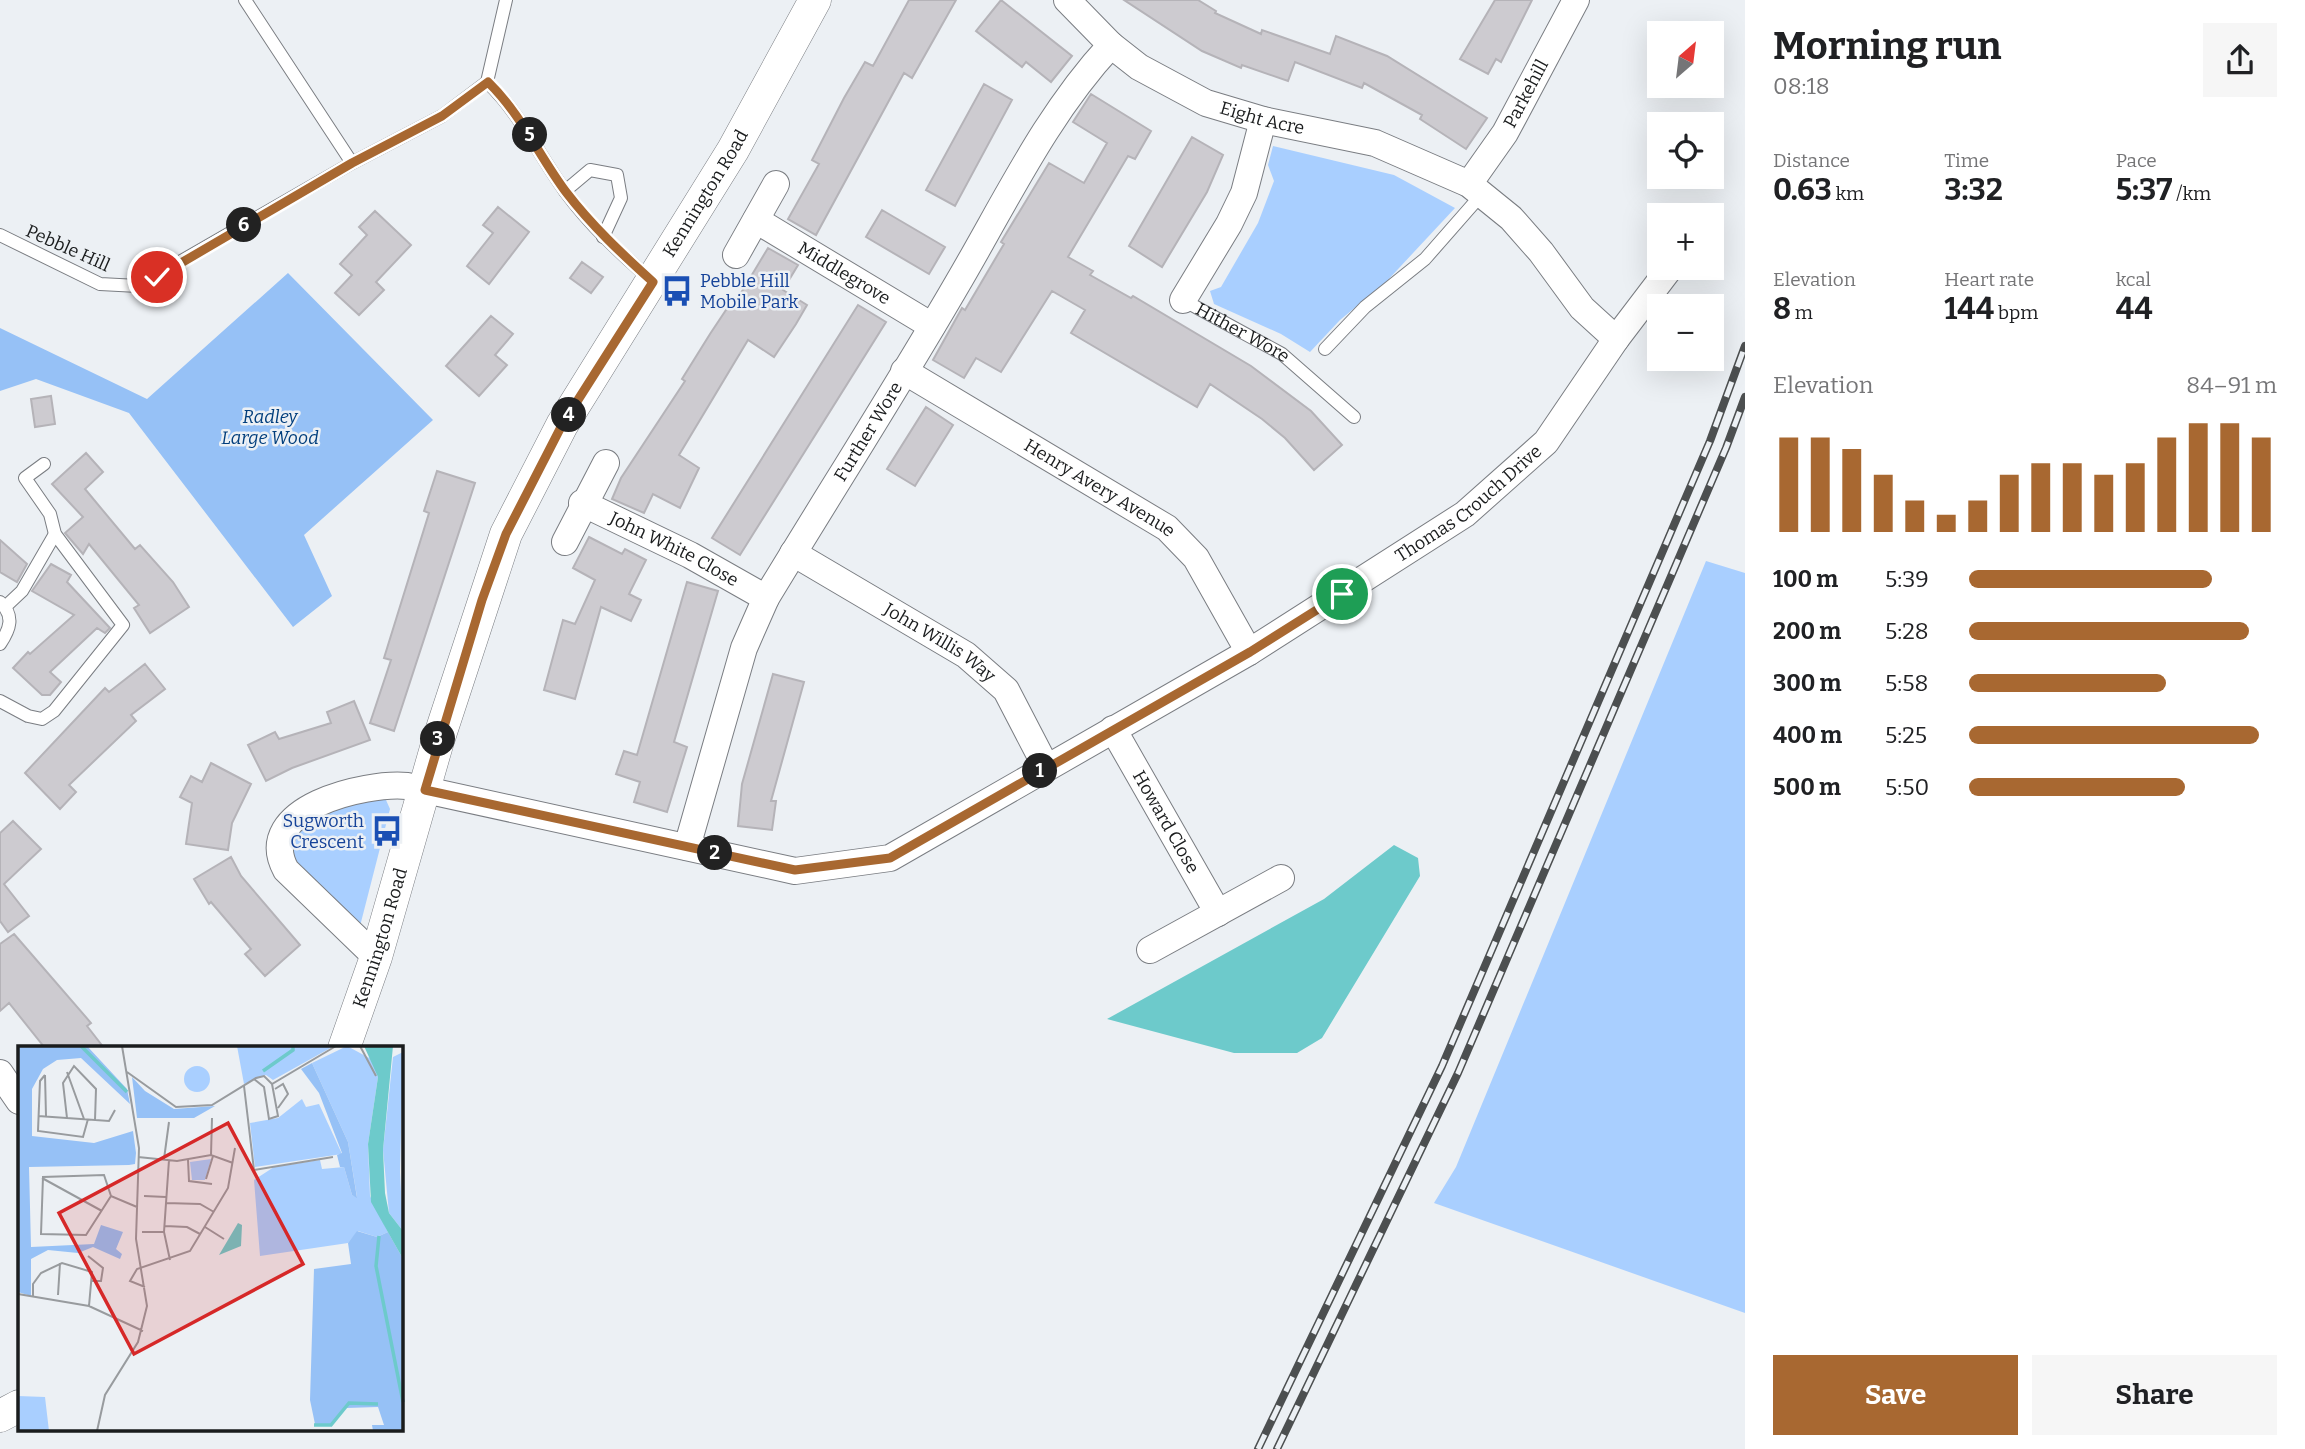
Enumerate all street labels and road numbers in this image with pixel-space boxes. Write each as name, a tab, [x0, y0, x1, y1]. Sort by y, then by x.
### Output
street label: Parkehill	[1499, 56, 1553, 132]
street label: Eight Acre	[1217, 97, 1306, 139]
street label: Kennington Road	[658, 126, 753, 261]
street label: Pebble Hill	[23, 220, 113, 276]
street label: Middlegrove	[794, 237, 895, 309]
street label: Hither Wore	[1192, 298, 1295, 367]
street label: Further Wore	[829, 378, 907, 485]
street label: Henry Avery Avenue	[1020, 434, 1180, 541]
street label: Thomas Crouch Drive	[1391, 440, 1546, 567]
street label: John White Close	[605, 507, 743, 591]
street label: John Willis Way	[879, 598, 1000, 687]
street label: Howard Close	[1128, 767, 1204, 877]
street label: Kennington Road	[348, 865, 412, 1011]

